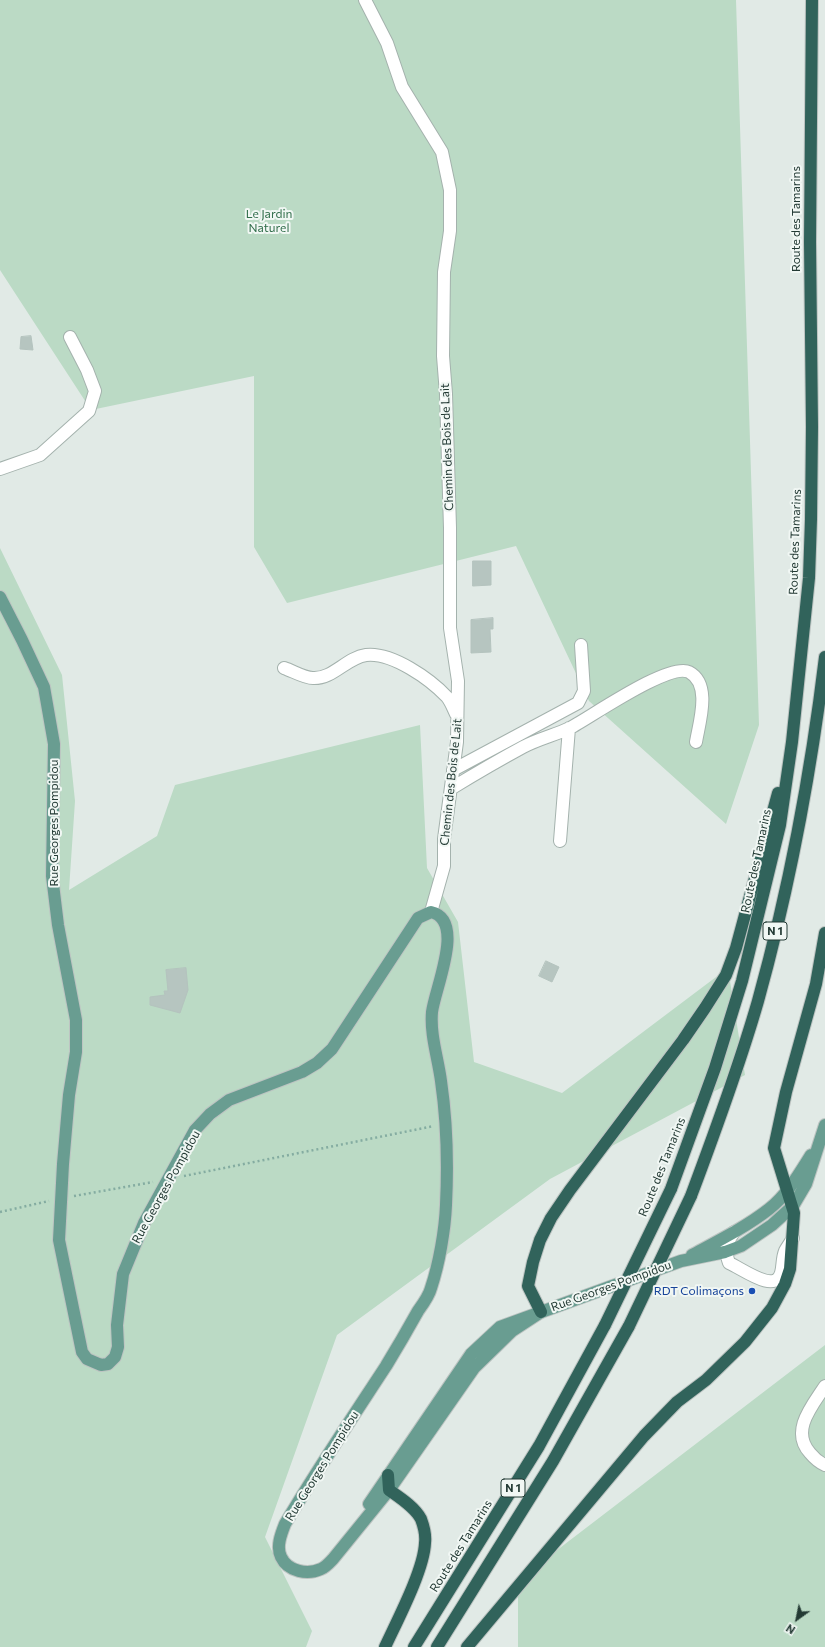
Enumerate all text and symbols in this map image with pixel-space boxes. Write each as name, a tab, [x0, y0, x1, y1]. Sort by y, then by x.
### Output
street label: Route des Tamarins	[789, 166, 803, 272]
park label: Le Jardin Naturel	[246, 207, 292, 235]
street label: Chemin des Bois de Lait	[438, 383, 456, 511]
street label: Route des Tamarins	[786, 489, 804, 595]
street label: Chemin des Bois de Lait	[437, 718, 465, 846]
street label: Rue Georges Pompidou	[47, 760, 61, 886]
street label: Route des Tamarins	[738, 808, 774, 914]
road number: N 1	[763, 922, 787, 940]
street label: Route des Tamarins	[635, 1115, 689, 1219]
street label: Rue Georges Pompidou	[129, 1128, 203, 1246]
street label: Rue Georges Pompidou	[549, 1258, 673, 1314]
place label: RDT Colimaçons	[654, 1284, 744, 1298]
marker: RDT Colimaçons	[747, 1286, 757, 1296]
street label: Rue Georges Pompidou	[282, 1408, 362, 1524]
road number: N 1	[501, 1479, 525, 1497]
street label: Route des Tamarins	[427, 1497, 495, 1595]
north arrow	[777, 1599, 817, 1639]
text: N	[783, 1622, 797, 1637]

